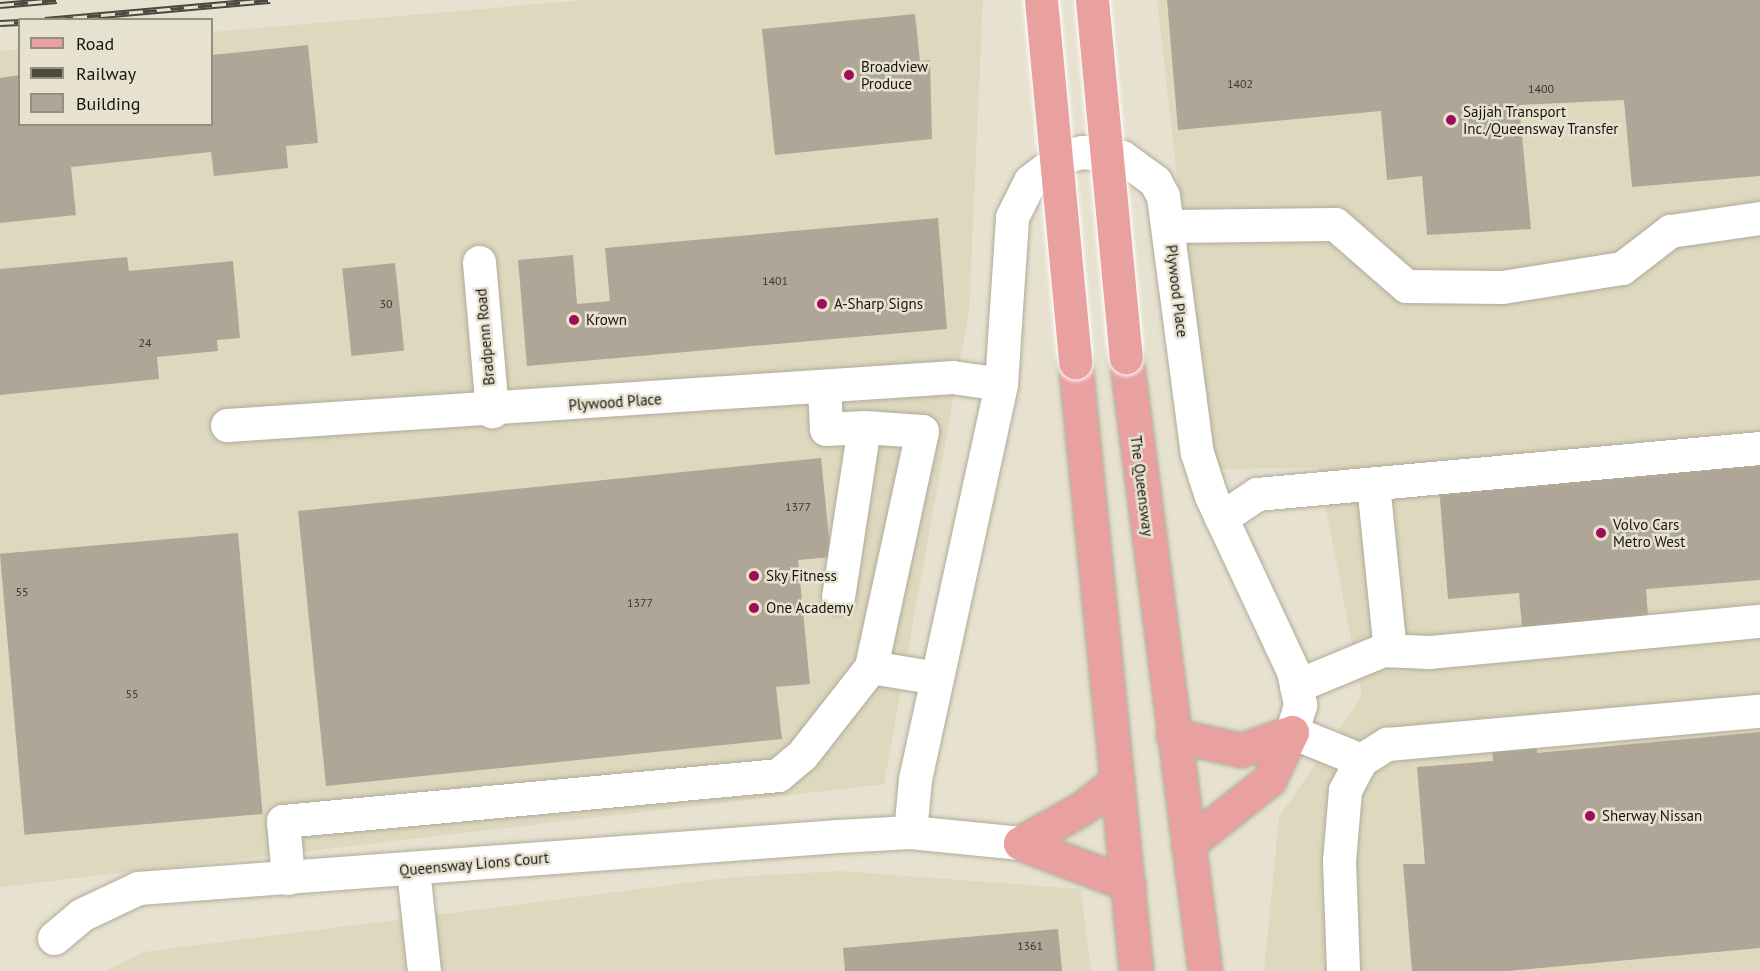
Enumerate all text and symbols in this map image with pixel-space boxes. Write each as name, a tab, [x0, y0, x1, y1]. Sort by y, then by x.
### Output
legend	[18, 18, 213, 126]
text: Road	[76, 32, 114, 55]
place label: Broadview Produce	[861, 57, 928, 92]
text: Railway	[76, 62, 136, 85]
marker: Broadview Produce	[842, 68, 856, 82]
house number: 1402	[1227, 77, 1253, 91]
house number: 1400	[1528, 82, 1554, 96]
text: Building	[76, 92, 140, 115]
place label: Sajjah Transport Inc./Queensway Transfer	[1463, 102, 1619, 137]
marker: Sajjah Transport Inc./Queensway Transfer	[1444, 113, 1458, 127]
street label: Plywood Place	[1162, 244, 1192, 338]
house number: 1401	[762, 274, 788, 288]
street label: Bradpenn Road	[472, 288, 498, 386]
place label: A-Sharp Signs	[834, 295, 923, 313]
house number: 30	[379, 297, 393, 311]
marker: A-Sharp Signs	[815, 297, 829, 311]
place label: Krown	[586, 311, 627, 329]
marker: Krown	[567, 313, 581, 327]
house number: 24	[138, 336, 152, 350]
street label: Plywood Place	[568, 390, 662, 414]
street label: The Queensway	[1127, 435, 1157, 537]
house number: 1377	[785, 500, 811, 514]
place label: Volvo Cars Metro West	[1613, 515, 1686, 550]
marker: Volvo Cars Metro West	[1594, 526, 1608, 540]
place label: Sky Fitness	[766, 567, 837, 585]
marker: Sky Fitness	[747, 569, 761, 583]
house number: 55	[15, 585, 29, 599]
house number: 1377	[627, 596, 653, 610]
place label: One Academy	[766, 599, 854, 617]
marker: One Academy	[747, 601, 761, 615]
house number: 55	[125, 687, 139, 701]
place label: Sherway Nissan	[1602, 807, 1703, 825]
marker: Sherway Nissan	[1583, 809, 1597, 823]
street label: Queensway Lions Court	[398, 848, 550, 880]
house number: 1361	[1017, 939, 1043, 953]

